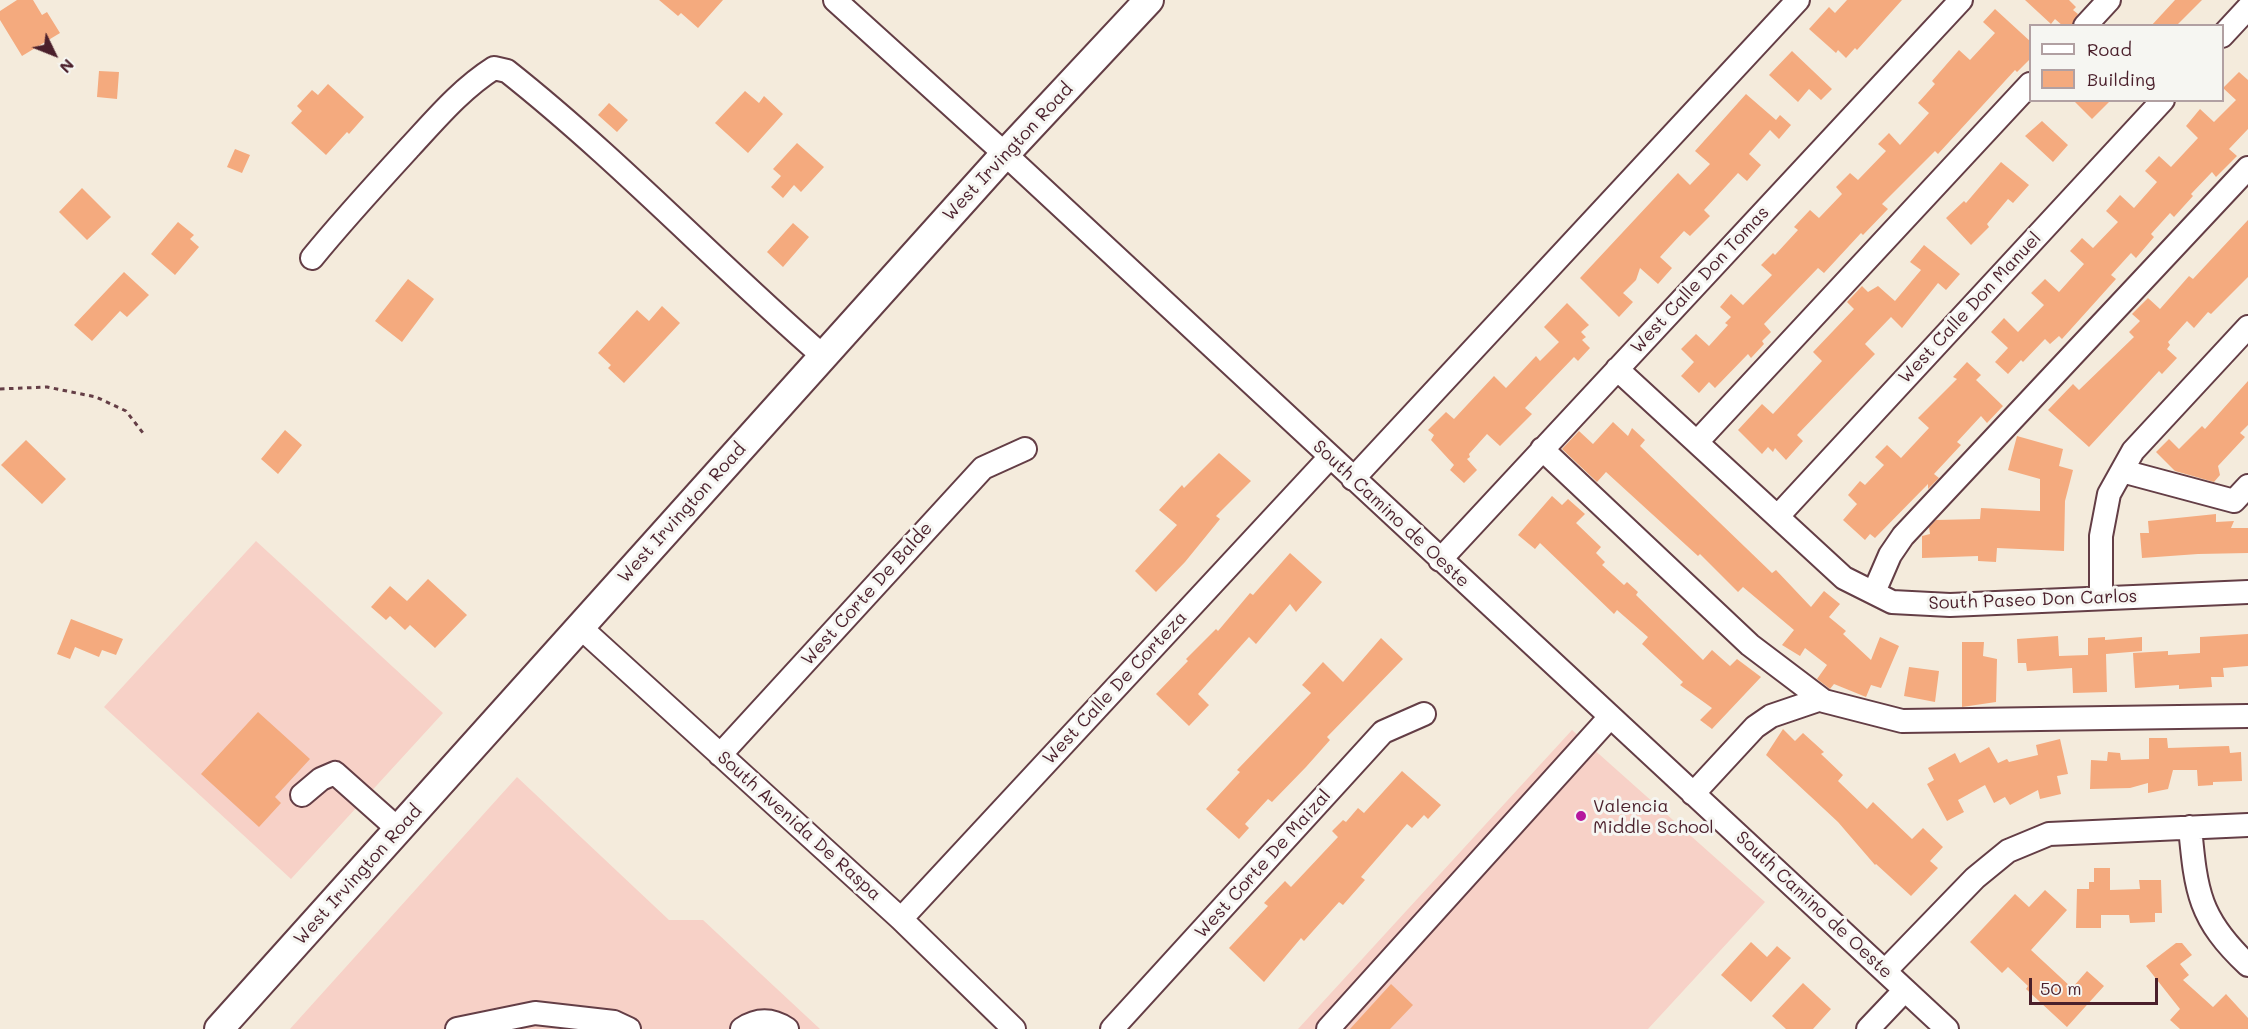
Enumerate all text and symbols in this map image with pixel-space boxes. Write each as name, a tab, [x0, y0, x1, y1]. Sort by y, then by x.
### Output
north arrow	[24, 24, 84, 84]
legend	[2029, 24, 2224, 102]
text: Road	[2087, 37, 2132, 61]
text: N	[56, 55, 79, 78]
text: Building	[2087, 67, 2155, 91]
street label: West Irvington Road	[938, 78, 1078, 226]
street label: West Calle Don Tomas	[1626, 202, 1774, 358]
street label: West Calle Don Manuel	[1894, 228, 2046, 388]
street label: South Camino de Oeste	[1308, 436, 1474, 592]
street label: West Irvington Road	[613, 439, 751, 587]
street label: West Corte De Balde	[797, 518, 937, 670]
street label: South Paseo Don Carlos	[1928, 586, 2138, 614]
street label: West Calle De Corteza	[1038, 607, 1192, 769]
street label: South Avenida De Raspa	[713, 747, 885, 905]
street label: West Corte De Maizal	[1190, 785, 1336, 943]
place label: Valencia Middle School	[1593, 795, 1714, 838]
street label: West Irvington Road	[289, 801, 427, 949]
marker: Valencia Middle School	[1574, 809, 1588, 823]
street label: South Camino de Oeste	[1731, 827, 1897, 983]
scale bar	[2032, 966, 2161, 1004]
text: 50 m	[2040, 976, 2082, 1000]

